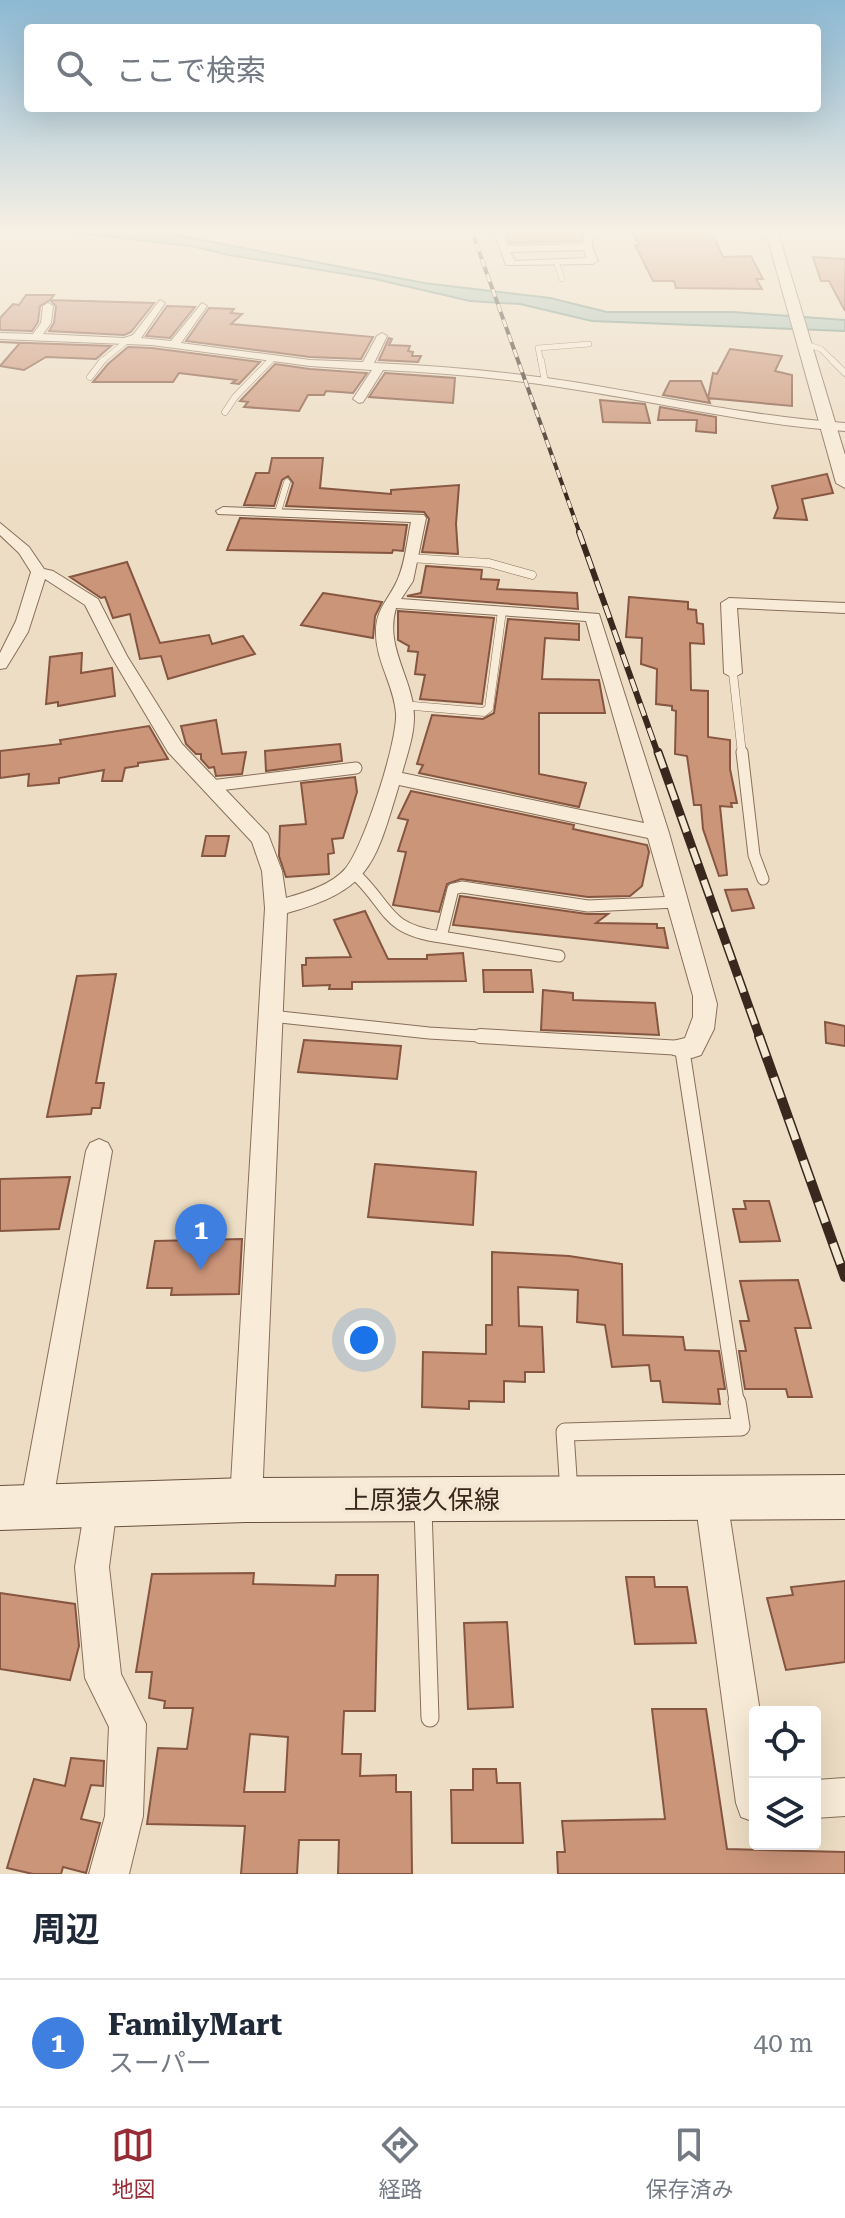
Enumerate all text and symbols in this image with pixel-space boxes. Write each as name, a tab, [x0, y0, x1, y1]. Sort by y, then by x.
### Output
search box	[24, 24, 821, 112]
icon: search	[52, 46, 96, 90]
text: ここで検索	[116, 53, 266, 88]
pin: 1	[175, 1204, 227, 1270]
your location	[344, 1320, 384, 1360]
street label: 上原猿久保線	[344, 1485, 500, 1515]
map controls	[749, 1706, 821, 1850]
button: locate	[749, 1706, 821, 1778]
button: layers	[749, 1778, 821, 1850]
text: 周辺	[32, 1909, 100, 1949]
text: FamilyMart	[108, 2007, 282, 2042]
text: 1	[51, 2028, 65, 2058]
text: 40 m	[754, 2028, 813, 2058]
text: スーパー	[108, 2048, 212, 2078]
tab: 地図	[111, 2123, 156, 2203]
tab: 経路	[378, 2123, 423, 2203]
tab: 保存済み	[645, 2123, 734, 2203]

